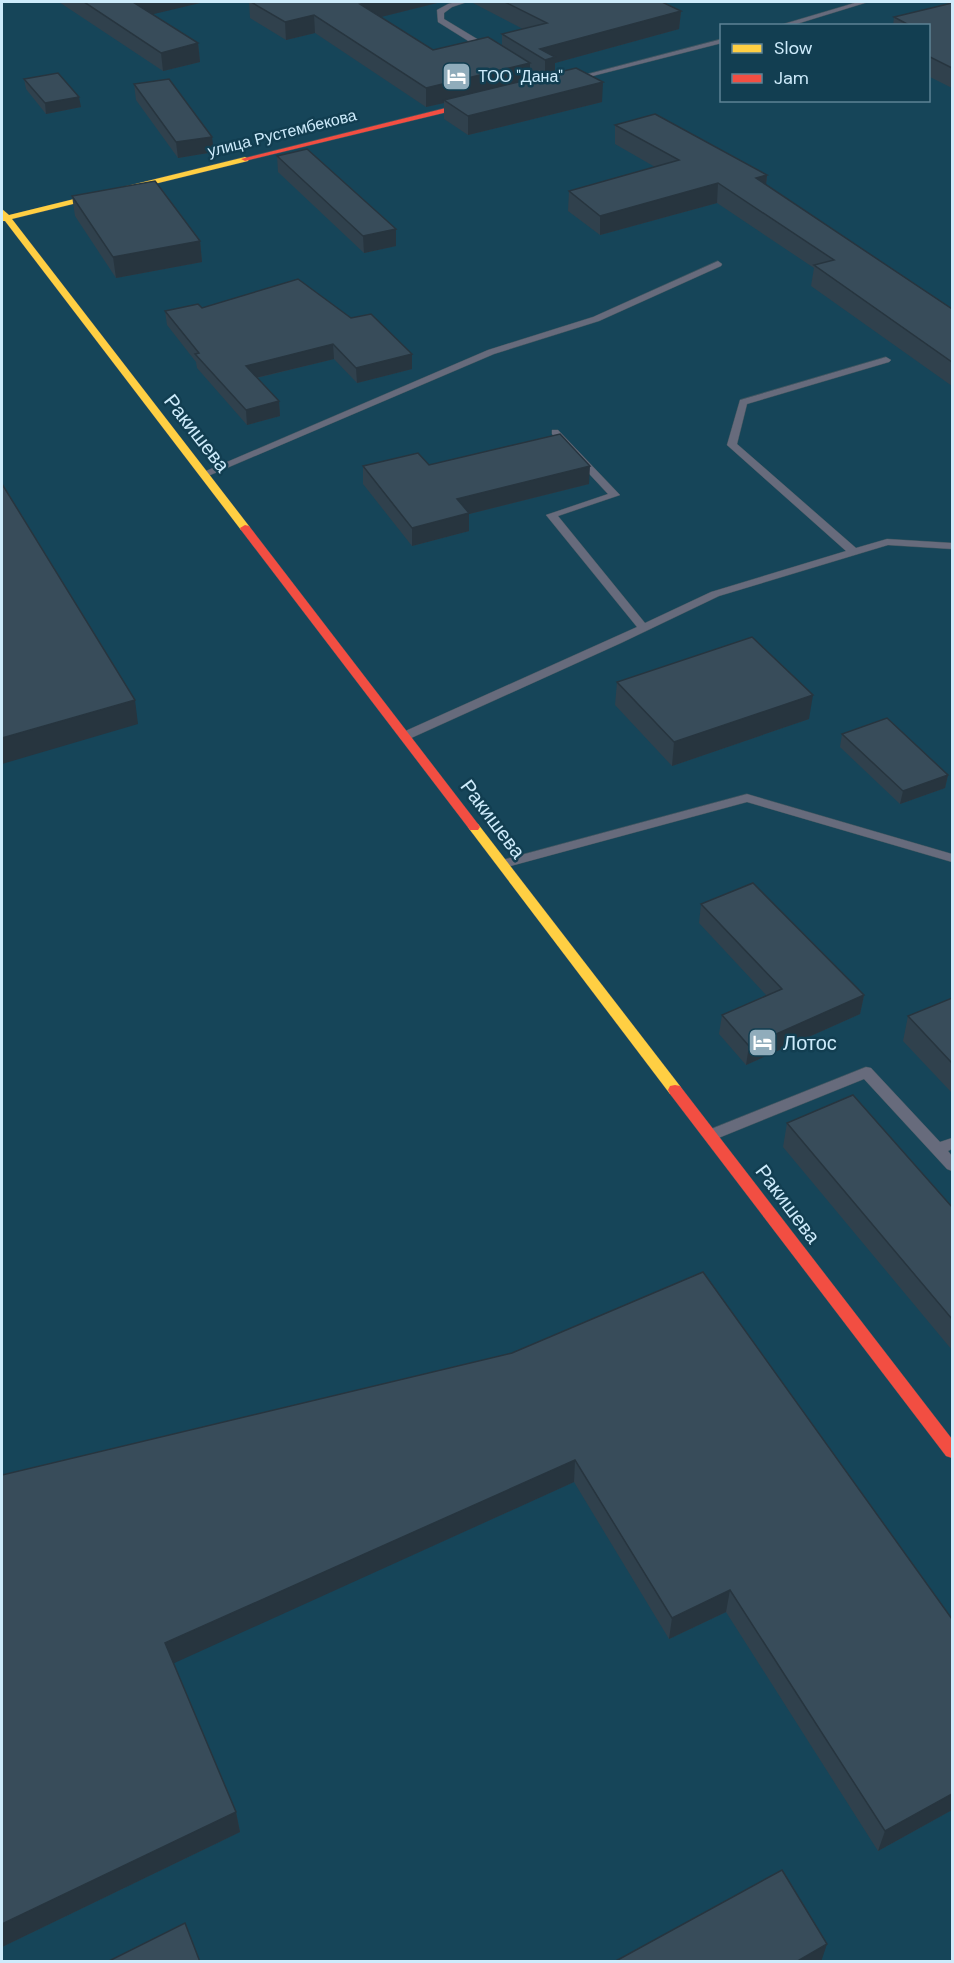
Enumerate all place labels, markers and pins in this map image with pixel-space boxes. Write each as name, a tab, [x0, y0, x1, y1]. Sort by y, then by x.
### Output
hotel icon: ТОО "Дана"	[441, 60, 473, 92]
place label: ТОО "Дана"	[478, 66, 563, 87]
hotel icon: Лотос	[746, 1027, 778, 1059]
place label: Лотос	[783, 1030, 837, 1056]

